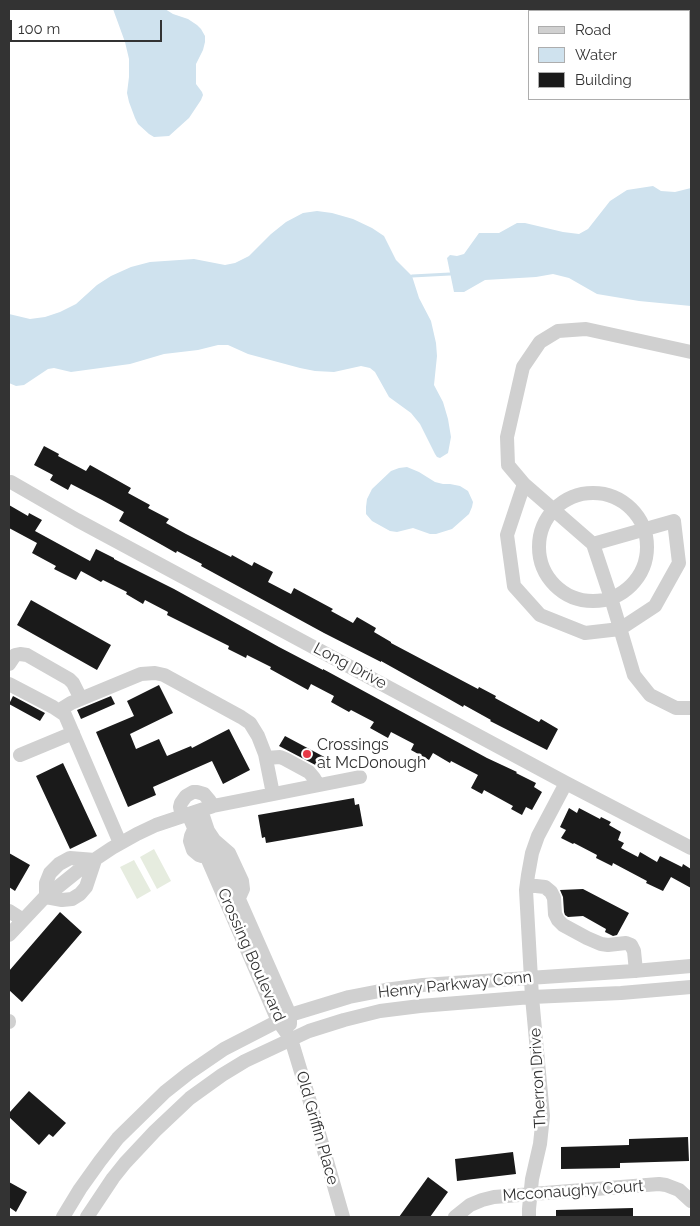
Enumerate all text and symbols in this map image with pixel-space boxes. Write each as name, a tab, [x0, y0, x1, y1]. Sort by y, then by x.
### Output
scale bar	[12, 10, 165, 42]
legend	[528, 10, 690, 100]
text: 100 m	[18, 20, 60, 38]
text: Road	[575, 21, 611, 39]
text: Water	[575, 46, 617, 64]
text: Building	[575, 71, 632, 89]
street label: Long Drive	[310, 639, 390, 693]
place label: Crossings at McDonough	[317, 735, 426, 773]
marker: Crossings at McDonough	[301, 748, 313, 760]
street label: Crossing Boulevard	[213, 885, 289, 1025]
street label: Henry Parkway Conn	[377, 967, 533, 1003]
street label: Therron Drive	[526, 1027, 550, 1129]
street label: Old Griffin Place	[292, 1069, 342, 1187]
street label: Mcconaughy Court	[502, 1177, 644, 1205]

